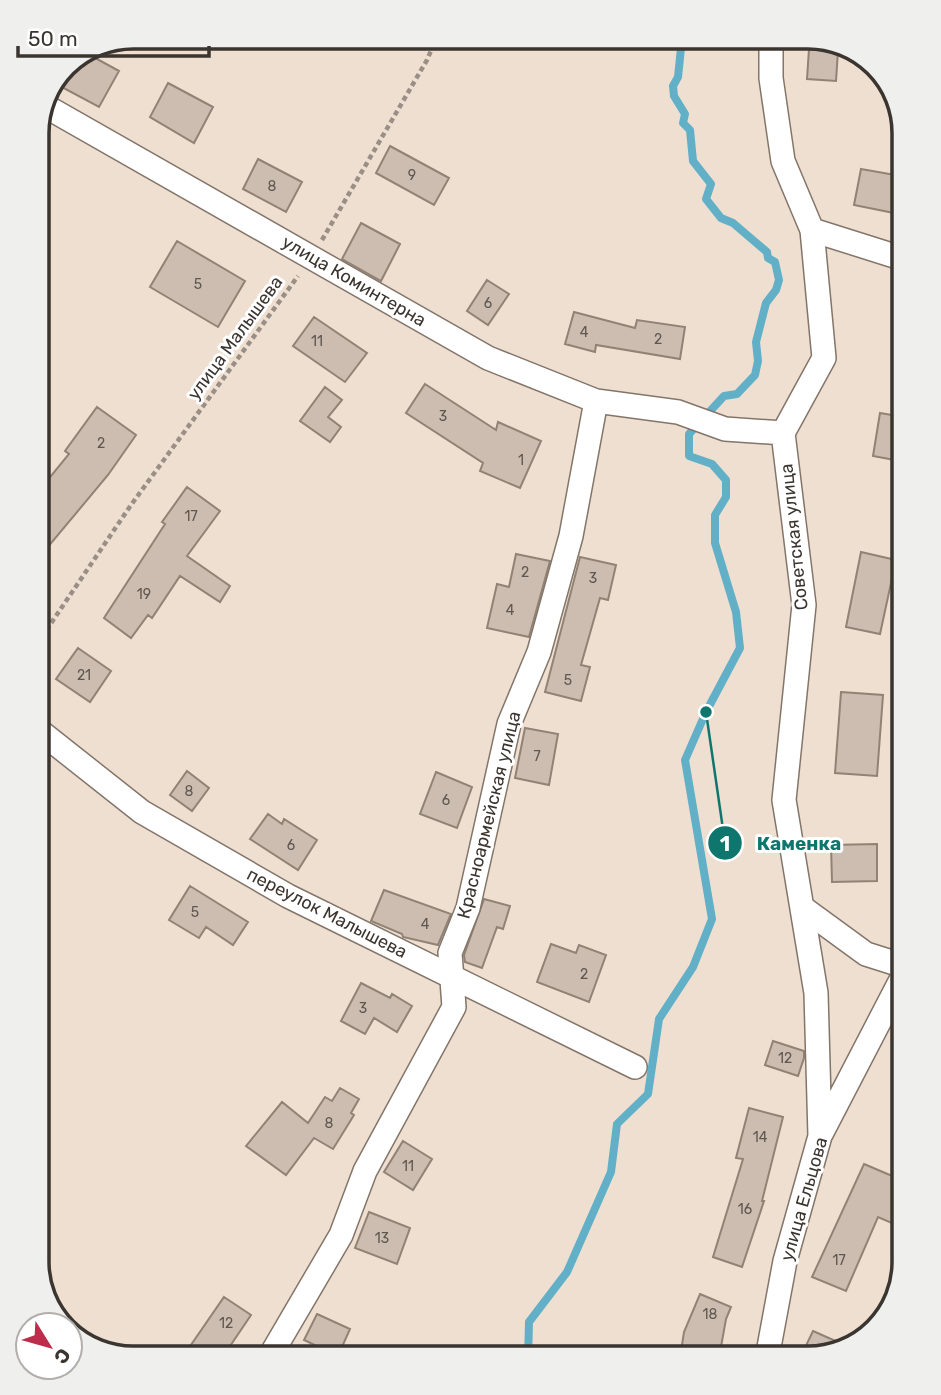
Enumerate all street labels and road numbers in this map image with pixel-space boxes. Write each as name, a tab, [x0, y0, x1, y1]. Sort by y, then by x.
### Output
street label: улица Коминтерна	[278, 231, 430, 331]
street label: улица Малышева	[183, 272, 287, 404]
street label: Советская улица	[775, 463, 813, 611]
street label: Красноармейская улица	[453, 709, 525, 921]
street label: переулок Малышева	[243, 863, 411, 963]
street label: улица Ельцова	[776, 1134, 832, 1264]

